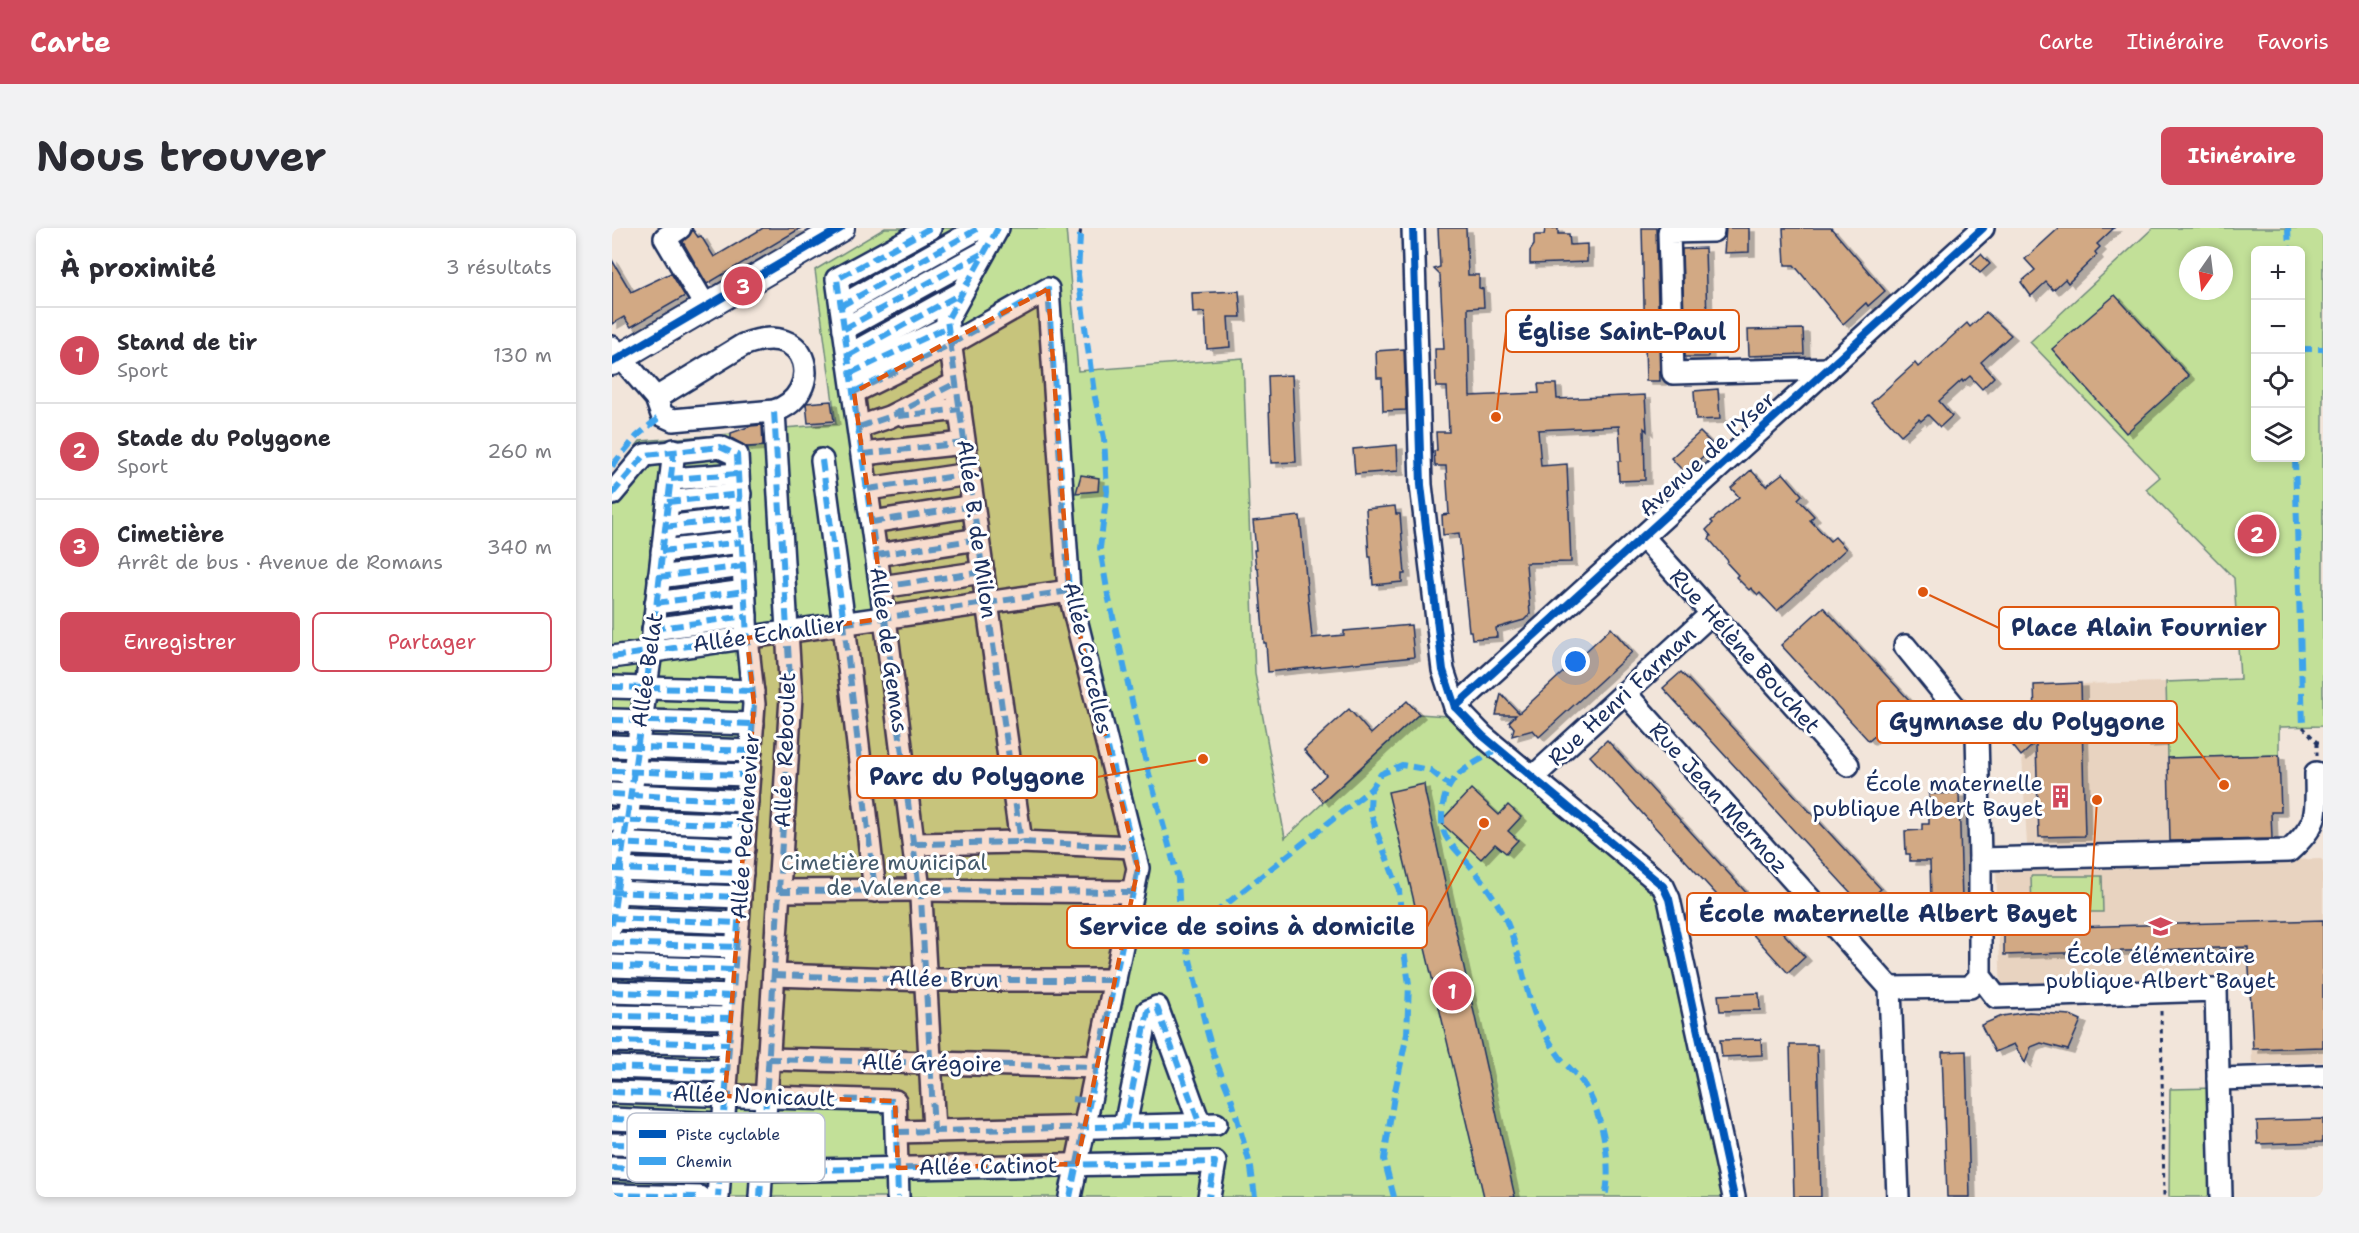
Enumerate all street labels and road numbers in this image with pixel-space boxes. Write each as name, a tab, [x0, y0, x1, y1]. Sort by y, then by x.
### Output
street label: Avenue de l'Yser	[1633, 385, 1781, 523]
street label: Allée B. de Milon	[950, 438, 1004, 620]
street label: Rue Hélène Bouchet	[1663, 562, 1827, 740]
street label: Allée de Gemas	[863, 565, 915, 735]
street label: Allée Corcelles	[1056, 579, 1120, 737]
street label: Allée Echallier	[691, 609, 847, 659]
street label: Allée Belat	[625, 611, 669, 729]
street label: Rue Henri Farman	[1542, 620, 1702, 772]
street label: Allée Reboulet	[768, 672, 802, 828]
street label: Rue Jean Mermoz	[1643, 716, 1795, 880]
street label: Allée Pechenevier	[724, 732, 766, 920]
street label: Allée Brun	[889, 964, 999, 994]
street label: Allé Grégoire	[861, 1047, 1003, 1079]
street label: Allée Nonicault	[672, 1079, 836, 1113]
street label: Allée Catinot	[918, 1150, 1058, 1182]

